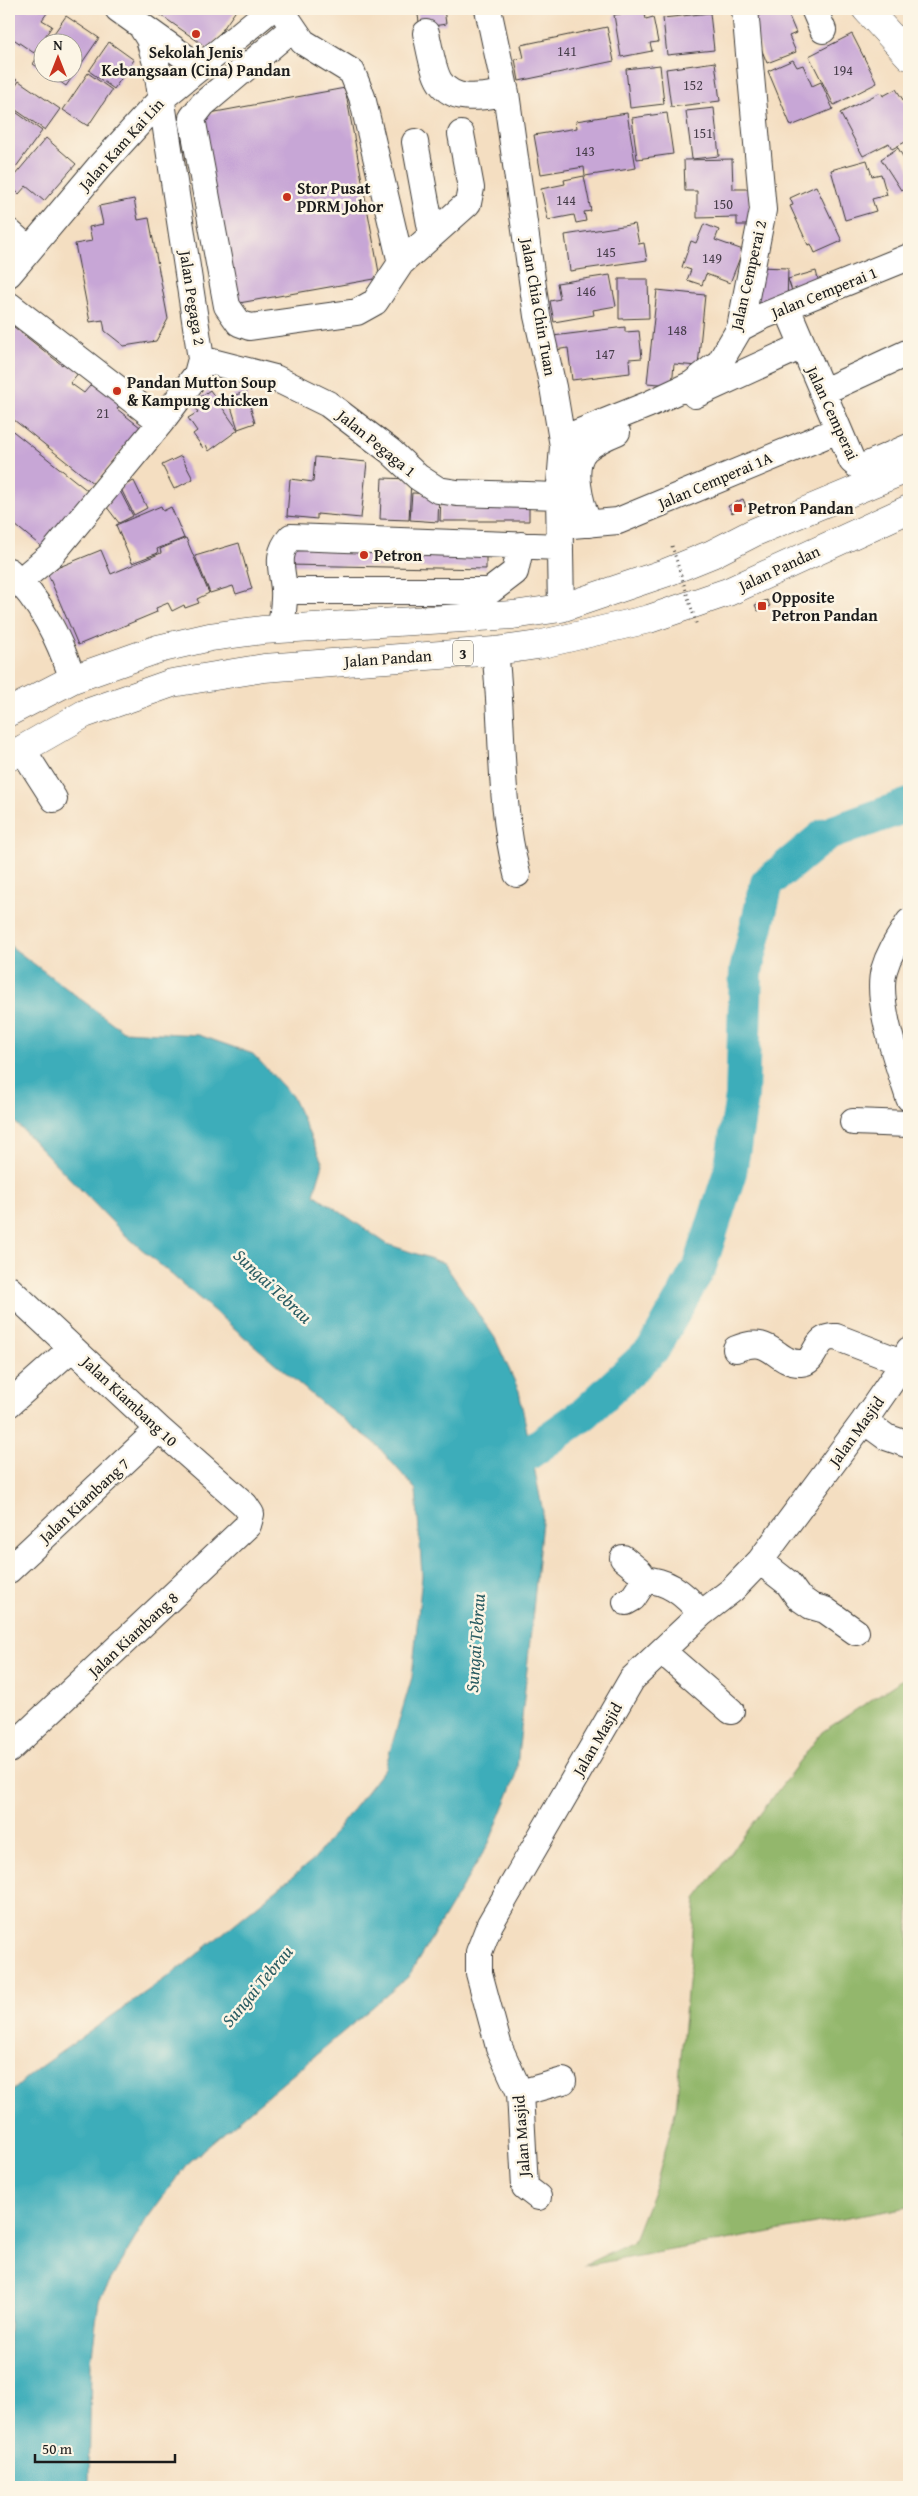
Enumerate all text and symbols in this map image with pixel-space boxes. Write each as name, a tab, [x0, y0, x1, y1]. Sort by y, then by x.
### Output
marker: Sekolah Jenis Kebangsaan (Cina) Pandan	[190, 28, 202, 40]
north arrow	[32, 32, 82, 82]
text: N	[53, 35, 63, 55]
place label: Sekolah Jenis Kebangsaan (Cina) Pandan	[102, 40, 291, 82]
house number: 141	[557, 41, 577, 61]
house number: 194	[833, 60, 853, 80]
house number: 152	[683, 75, 703, 95]
street label: Jalan Kam Kai Lin	[72, 92, 169, 197]
house number: 151	[693, 123, 713, 143]
house number: 143	[575, 141, 595, 161]
place label: Stor Pusat PDRM Johor	[297, 176, 384, 218]
house number: 144	[556, 190, 576, 210]
marker: Stor Pusat PDRM Johor	[281, 191, 293, 203]
house number: 150	[713, 194, 733, 214]
street label: Jalan Cemperai 2	[723, 218, 772, 334]
street label: Jalan Chia Chin Tuan	[515, 234, 563, 378]
house number: 145	[596, 242, 616, 262]
street label: Jalan Pegaga 2	[173, 247, 212, 347]
house number: 149	[702, 248, 722, 268]
street label: Jalan Cemperai 1	[766, 260, 881, 325]
house number: 146	[576, 281, 596, 301]
house number: 148	[667, 320, 687, 340]
house number: 147	[595, 344, 615, 364]
street label: Jalan Cemperai	[800, 360, 865, 464]
place label: Pandan Mutton Soup & Kampung chicken	[127, 370, 276, 412]
marker: Pandan Mutton Soup & Kampung chicken	[111, 385, 123, 397]
street label: Jalan Pegaga 1	[331, 402, 422, 482]
house number: 21	[96, 403, 110, 423]
street label: Jalan Cemperai 1A	[652, 445, 776, 516]
place label: Petron Pandan	[748, 496, 854, 520]
marker: Petron Pandan	[732, 502, 744, 514]
street label: Jalan Pandan	[733, 539, 824, 598]
place label: Petron	[374, 543, 423, 567]
marker: Petron	[358, 549, 370, 561]
place label: Opposite Petron Pandan	[772, 585, 878, 627]
marker: Opposite Petron Pandan	[756, 600, 768, 612]
road number: 3	[453, 640, 473, 666]
street label: Jalan Pandan	[342, 643, 432, 673]
water label: Sungai Tebrau	[227, 1242, 319, 1330]
street label: Jalan Kiambang 10	[75, 1349, 184, 1452]
street label: Jalan Masjid	[821, 1391, 890, 1473]
street label: Jalan Kiambang 7	[32, 1452, 135, 1550]
street label: Jalan Kiambang 8	[81, 1586, 184, 1684]
water label: Sungai Tebrau	[458, 1592, 492, 1694]
street label: Jalan Masjid	[565, 1697, 628, 1782]
water label: Sungai Tebrau	[215, 1939, 299, 2033]
street label: Jalan Masjid	[506, 2094, 536, 2179]
scale bar	[35, 2431, 175, 2463]
text: 50 m	[42, 2438, 73, 2459]

